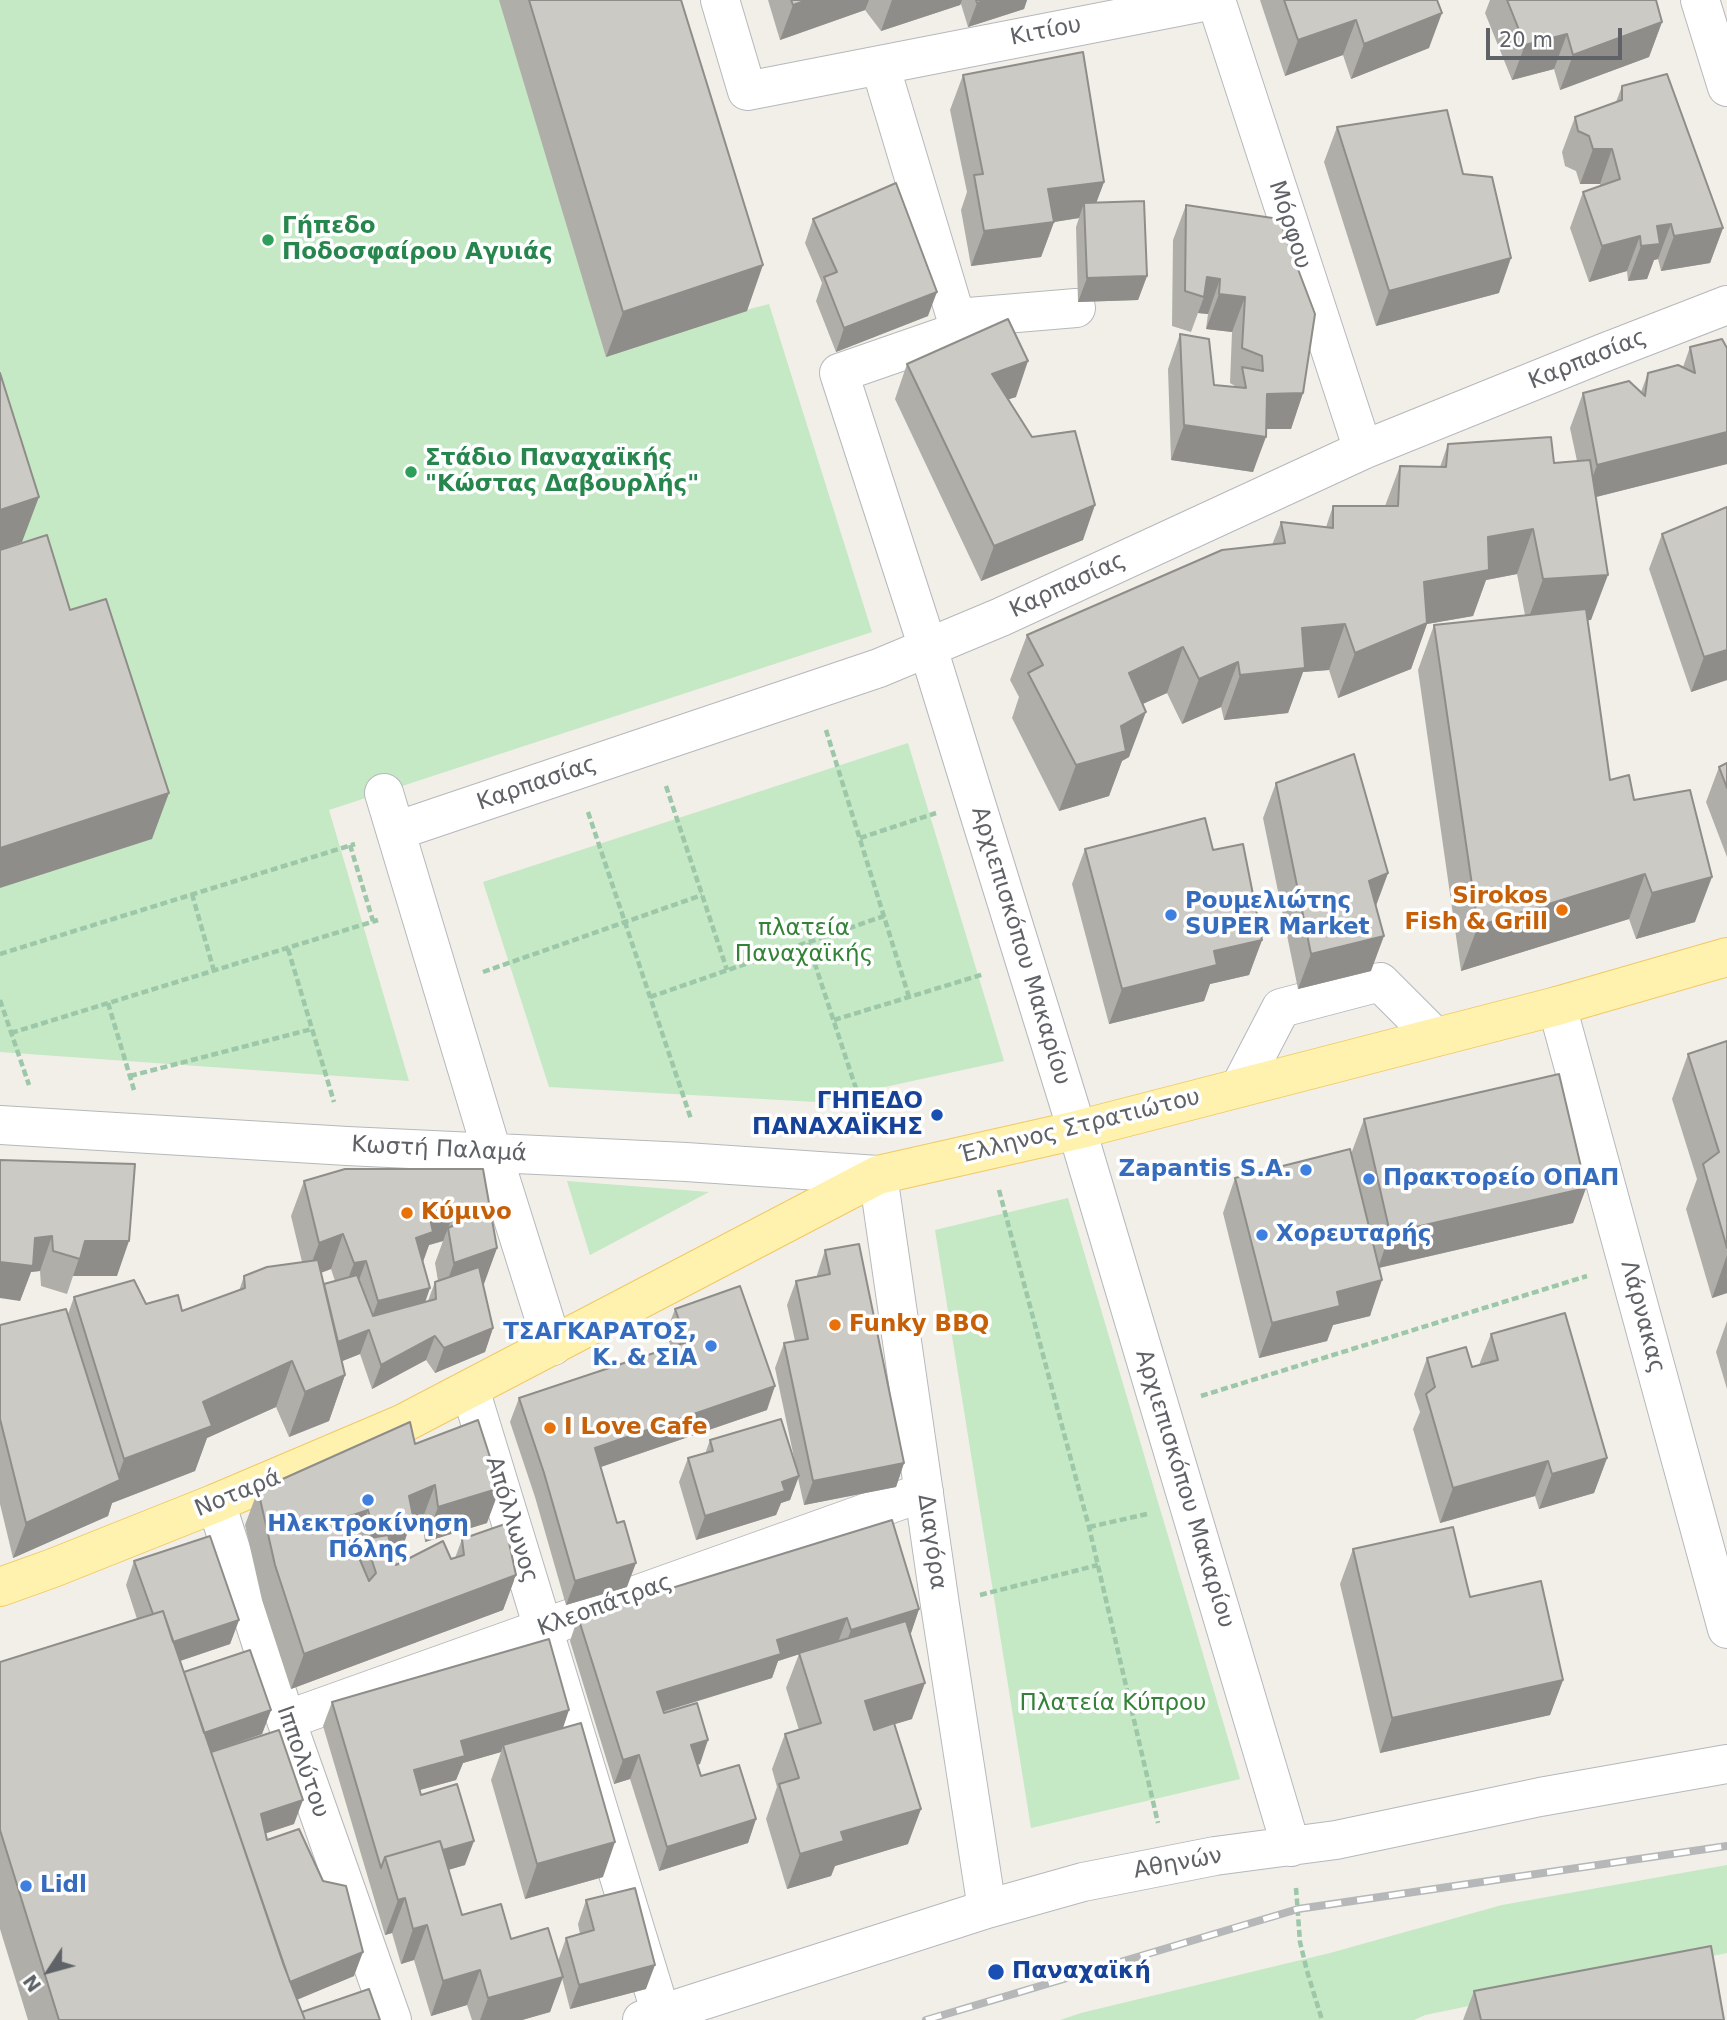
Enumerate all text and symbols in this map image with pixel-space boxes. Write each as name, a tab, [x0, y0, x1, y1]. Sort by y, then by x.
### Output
street label: Κιτίου	[1008, 12, 1084, 52]
scale bar	[1489, 14, 1626, 58]
text: 20 m	[1499, 28, 1553, 52]
street label: Μόρφου	[1262, 177, 1316, 273]
place label: Γήπεδο Ποδοσφαίρου Αγυιάς	[282, 213, 553, 267]
marker: Γήπεδο Ποδοσφαίρου Αγυιάς	[260, 232, 276, 248]
street label: Καρπασίας	[1525, 324, 1651, 396]
place label: Στάδιο Παναχαϊκής "Κώστας Δαβουρλής"	[425, 445, 699, 499]
marker: Στάδιο Παναχαϊκής "Κώστας Δαβουρλής"	[403, 464, 419, 480]
street label: Καρπασίας	[1006, 547, 1130, 625]
street label: Καρπασίας	[473, 751, 601, 817]
street label: Αρχιεπισκόπου Μακαρίου	[964, 803, 1076, 1089]
place label: Sirokos Fish & Grill	[1404, 883, 1548, 937]
place label: Ρουμελιώτης SUPER Market	[1185, 888, 1370, 942]
marker: Sirokos Fish & Grill	[1554, 902, 1570, 918]
marker: Ρουμελιώτης SUPER Market	[1163, 907, 1179, 923]
park label: πλατεία Παναχαϊκής	[735, 915, 873, 969]
street label: Έλληνος Στρατιώτου	[957, 1084, 1203, 1170]
place label: ΓΗΠΕΔΟ ΠΑΝΑΧΑΪΚΗΣ	[752, 1088, 923, 1142]
marker: ΓΗΠΕΔΟ ΠΑΝΑΧΑΪΚΗΣ	[929, 1107, 945, 1123]
street label: Κωστή Παλαμά	[351, 1132, 527, 1168]
place label: Zapantis S.A.	[1119, 1156, 1292, 1184]
marker: Zapantis S.A.	[1298, 1162, 1314, 1178]
place label: Πρακτορείο ΟΠΑΠ	[1383, 1165, 1619, 1193]
marker: Πρακτορείο ΟΠΑΠ	[1361, 1171, 1377, 1187]
place label: Κύμινο	[421, 1199, 512, 1227]
marker: Κύμινο	[399, 1205, 415, 1221]
place label: Xoρευταρής	[1276, 1221, 1431, 1249]
marker: Xoρευταρής	[1254, 1227, 1270, 1243]
street label: Λάρνακας	[1614, 1258, 1670, 1376]
place label: Funky BBQ	[849, 1311, 989, 1339]
marker: Funky BBQ	[827, 1317, 843, 1333]
place label: ΤΣΑΓΚΑΡΑΤΟΣ, Κ. & ΣΙΑ	[503, 1319, 697, 1373]
marker: ΤΣΑΓΚΑΡΑΤΟΣ, Κ. & ΣΙΑ	[703, 1338, 719, 1354]
street label: Αρχιεπισκόπου Μακαρίου	[1128, 1346, 1240, 1632]
place label: I Love Cafe	[564, 1414, 708, 1442]
marker: I Love Cafe	[542, 1420, 558, 1436]
street label: Απόλλωνος	[479, 1454, 543, 1586]
street label: Νοταρά	[191, 1464, 285, 1524]
marker: Ηλεκτροκίνηση Πόλης	[360, 1492, 376, 1508]
street label: Διαγόρα	[911, 1492, 951, 1592]
place label: Ηλεκτροκίνηση Πόλης	[267, 1511, 469, 1565]
street label: Κλεοπάτρας	[534, 1569, 676, 1643]
park label: Πλατεία Κύπρου	[1020, 1690, 1206, 1718]
street label: Ιππολύτου	[270, 1702, 334, 1822]
street label: Αθηνών	[1132, 1843, 1224, 1885]
place label: Lidl	[40, 1872, 87, 1900]
marker: Lidl	[18, 1878, 34, 1894]
north arrow	[14, 1936, 84, 2006]
place label: Παναχαϊκή	[1012, 1958, 1151, 1986]
marker: Παναχαϊκή	[986, 1962, 1006, 1982]
text: N	[18, 1970, 46, 1996]

